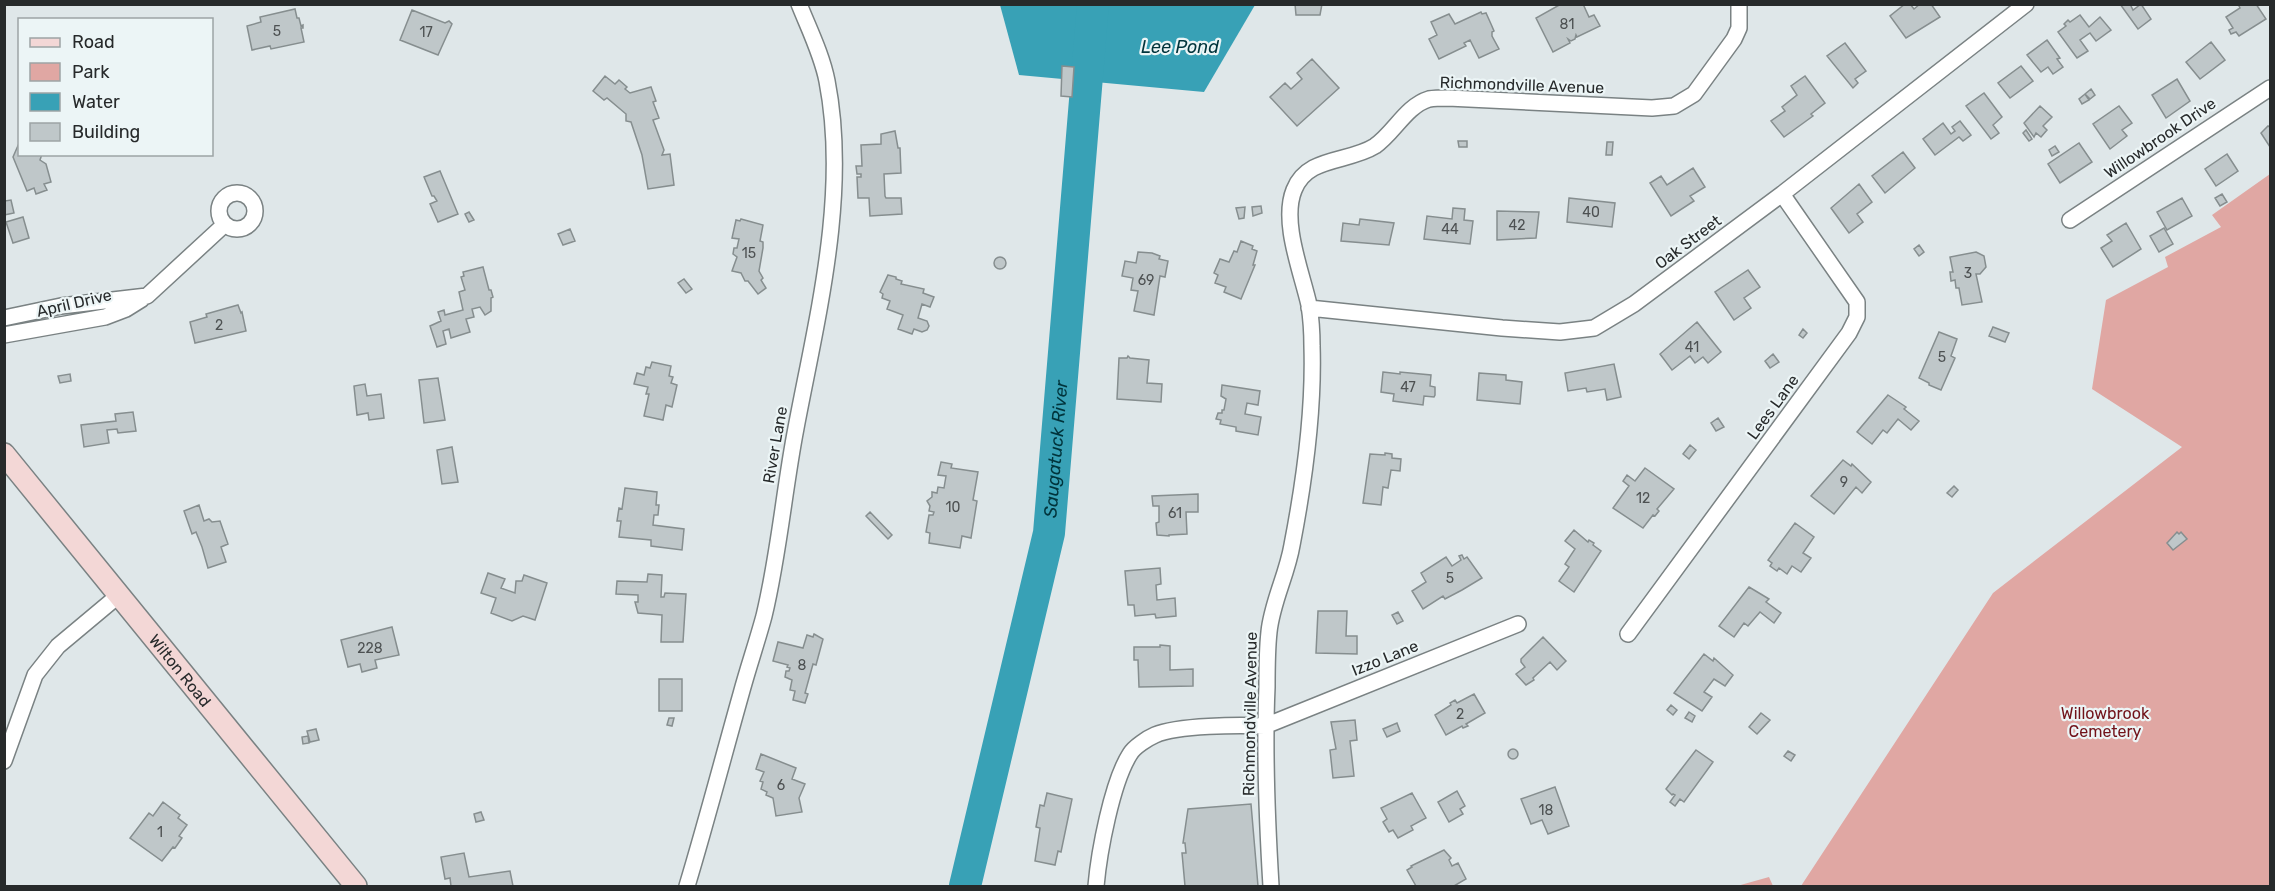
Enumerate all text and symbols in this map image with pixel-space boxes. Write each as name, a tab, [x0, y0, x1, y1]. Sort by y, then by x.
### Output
house number: 81	[1560, 16, 1574, 33]
legend	[18, 18, 213, 156]
house number: 5	[273, 23, 281, 40]
house number: 17	[419, 24, 433, 41]
text: Road	[72, 31, 115, 53]
water label: Lee Pond	[1141, 36, 1219, 58]
text: Park	[72, 61, 110, 83]
street label: Richmondville Avenue	[1439, 73, 1605, 97]
text: Water	[72, 91, 120, 113]
street label: Willowbrook Drive	[2101, 94, 2219, 182]
text: Building	[72, 121, 140, 143]
house number: 40	[1582, 204, 1600, 221]
street label: Oak Street	[1651, 211, 1725, 273]
house number: 42	[1509, 217, 1525, 234]
house number: 44	[1441, 221, 1459, 238]
house number: 15	[742, 245, 756, 262]
house number: 3	[1964, 265, 1972, 282]
house number: 69	[1138, 272, 1154, 289]
street label: April Drive	[35, 285, 113, 321]
house number: 2	[215, 317, 223, 334]
house number: 41	[1685, 339, 1699, 356]
house number: 5	[1938, 349, 1946, 366]
street label: Lees Lane	[1743, 371, 1803, 443]
water label: Saugatuck River	[1039, 378, 1073, 519]
house number: 47	[1400, 379, 1416, 396]
street label: River Lane	[759, 405, 791, 485]
house number: 9	[1840, 474, 1848, 491]
house number: 12	[1636, 490, 1650, 507]
house number: 10	[946, 499, 961, 516]
house number: 61	[1168, 505, 1182, 522]
house number: 5	[1446, 570, 1454, 587]
street label: Wilton Road	[145, 630, 215, 710]
street label: Richmondville Avenue	[1239, 632, 1261, 796]
street label: Izzo Lane	[1349, 636, 1421, 680]
house number: 228	[357, 640, 383, 657]
house number: 8	[798, 657, 807, 674]
park label: Willowbrook Cemetery	[2061, 704, 2150, 741]
house number: 2	[1456, 706, 1464, 723]
house number: 6	[777, 777, 785, 794]
house number: 18	[1539, 802, 1554, 819]
house number: 1	[157, 824, 163, 841]

